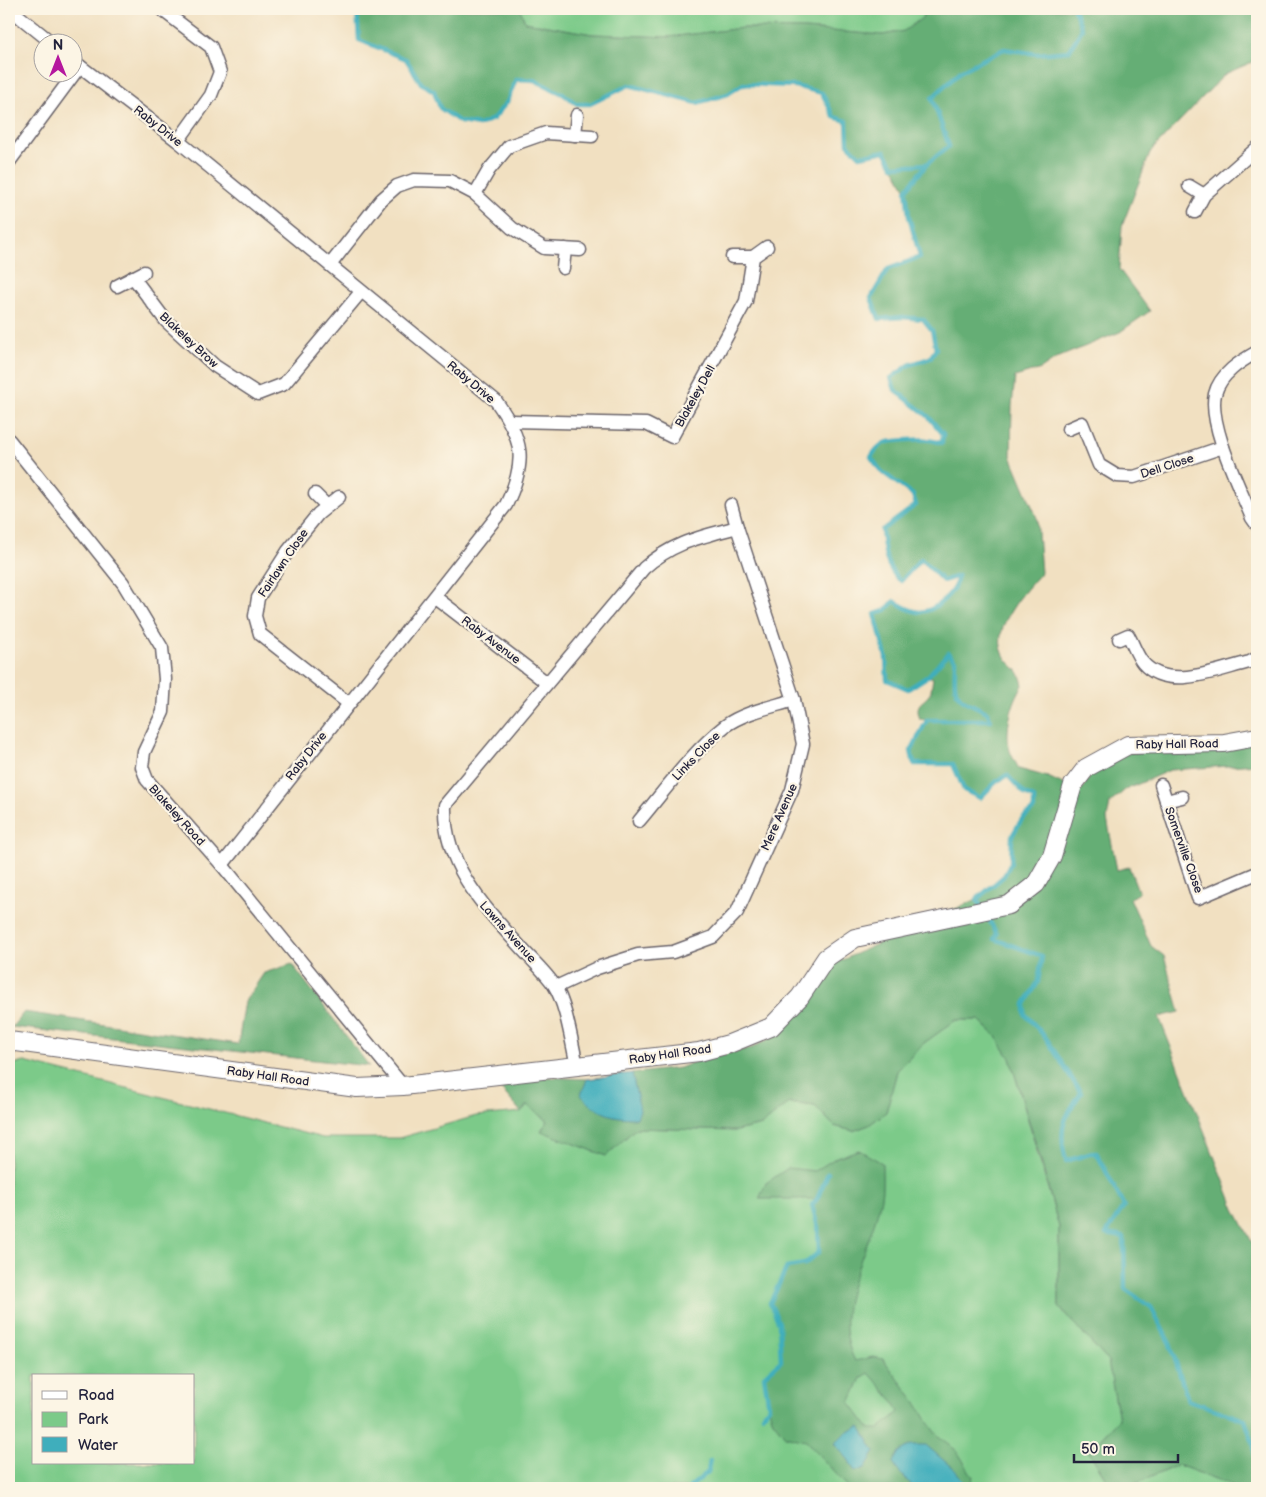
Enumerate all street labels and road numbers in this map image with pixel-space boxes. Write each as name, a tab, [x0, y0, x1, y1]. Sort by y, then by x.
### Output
street label: Raby Drive	[130, 103, 185, 150]
street label: Blakeley Brow	[156, 309, 221, 371]
street label: Raby Drive	[444, 358, 498, 407]
street label: Blakeley Dell	[672, 362, 719, 430]
street label: Dell Close	[1139, 451, 1196, 482]
street label: Fairlawn Close	[255, 526, 312, 600]
street label: Raby Avenue	[458, 613, 523, 667]
street label: Raby Drive	[283, 729, 330, 784]
street label: Links Close	[669, 729, 723, 784]
street label: Raby Hall Road	[1135, 736, 1219, 753]
street label: Mere Avenue	[758, 781, 801, 853]
street label: Blakeley Road	[145, 782, 208, 849]
street label: Somerville Close	[1161, 805, 1206, 895]
street label: Lawns Avenue	[476, 898, 539, 966]
street label: Raby Hall Road	[628, 1041, 712, 1068]
street label: Raby Hall Road	[226, 1063, 310, 1090]

